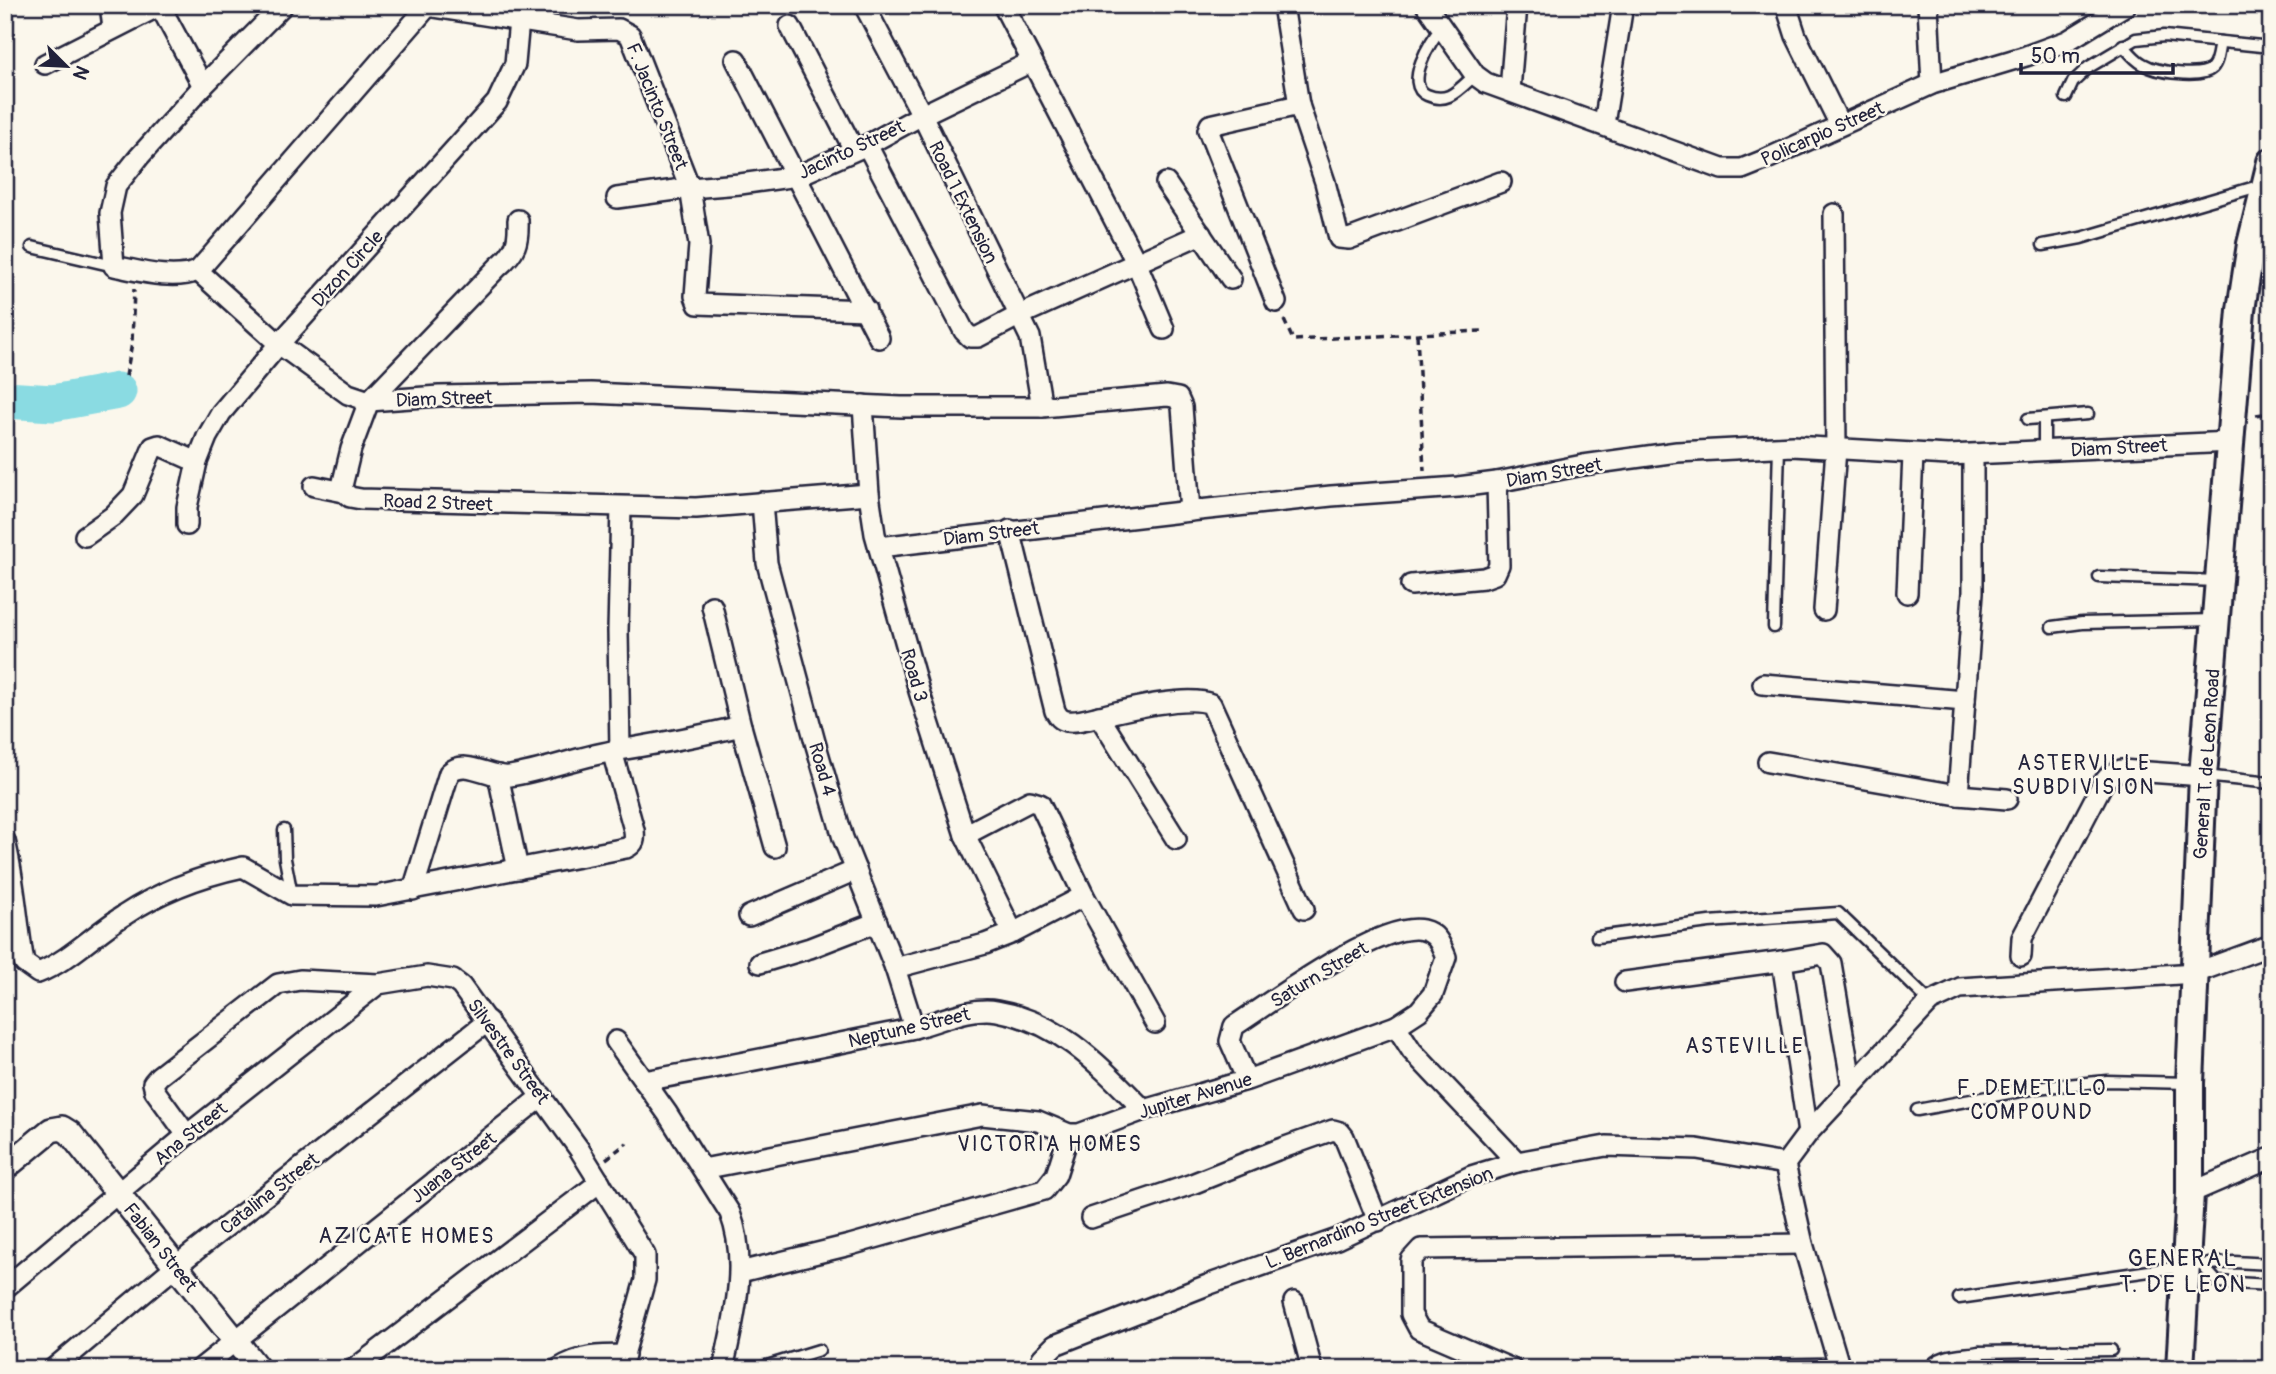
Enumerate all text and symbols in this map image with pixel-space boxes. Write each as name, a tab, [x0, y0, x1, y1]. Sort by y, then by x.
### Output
north arrow	[32, 32, 102, 102]
scale bar	[2021, 32, 2173, 76]
street label: F. Jacinto Street	[621, 39, 694, 174]
text: 50 m	[2031, 43, 2080, 70]
text: N	[67, 62, 94, 83]
street label: Policarpio Street	[1757, 96, 1888, 172]
street label: Jacinto Street	[794, 115, 909, 185]
street label: Road 1 Extension	[923, 137, 1003, 268]
street label: Dizon Circle	[307, 225, 389, 312]
street label: Diam Street	[395, 385, 493, 413]
street label: Diam Street	[2070, 433, 2168, 463]
street label: Diam Street	[1504, 453, 1604, 493]
street label: Road 2 Street	[383, 489, 494, 517]
street label: Diam Street	[942, 516, 1041, 552]
street label: Road 3	[895, 646, 933, 705]
street label: General T. de Leon Road	[2188, 668, 2226, 860]
street label: Road 4	[803, 740, 841, 799]
district label: ASTERVILLE SUBDIVISION	[2012, 750, 2156, 801]
street label: Saturn Street	[1266, 936, 1373, 1013]
street label: Silvestre Street	[462, 994, 555, 1109]
street label: Neptune Street	[846, 1002, 973, 1054]
district label: ASTEVILLE	[1685, 1033, 1805, 1060]
street label: Jupiter Avenue	[1136, 1067, 1256, 1125]
district label: F. DEMETILLO COMPOUND	[1957, 1075, 2107, 1126]
street label: Ana Street	[149, 1097, 232, 1171]
street label: Juana Street	[406, 1127, 502, 1209]
district label: VICTORIA HOMES	[957, 1131, 1143, 1158]
street label: Catalina Street	[215, 1147, 324, 1240]
street label: L. Bernardino Street Extension	[1262, 1161, 1497, 1275]
street label: Fabian Street	[118, 1198, 203, 1297]
district label: AZICATE HOMES	[319, 1223, 495, 1250]
district label: GENERAL T. DE LEON	[2119, 1244, 2247, 1299]

